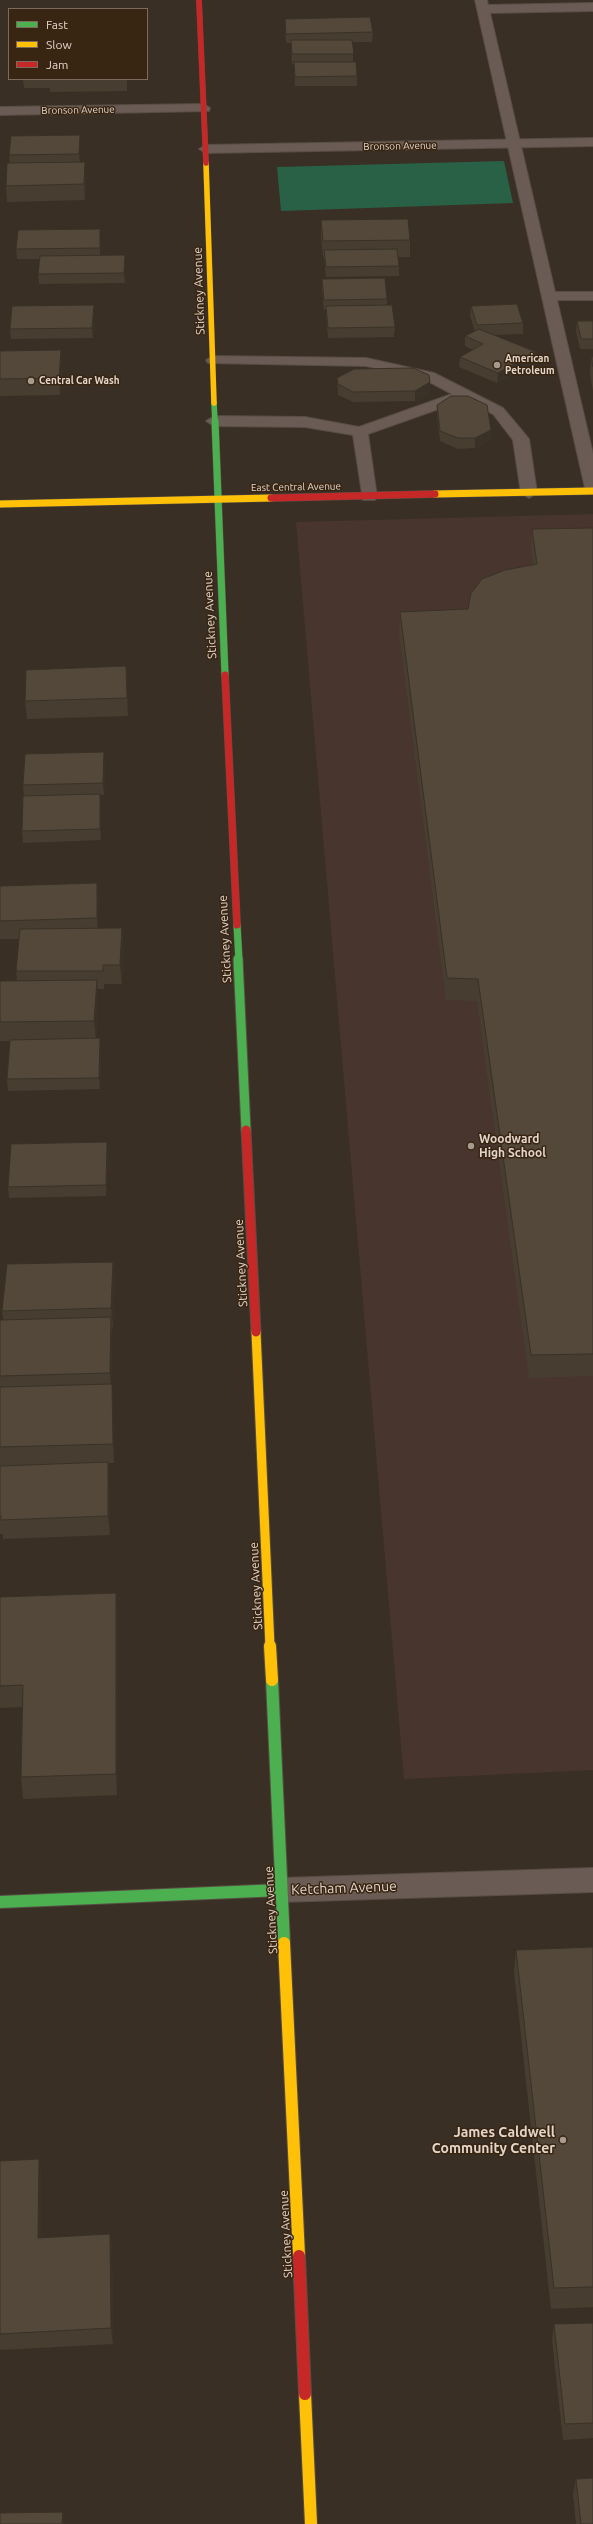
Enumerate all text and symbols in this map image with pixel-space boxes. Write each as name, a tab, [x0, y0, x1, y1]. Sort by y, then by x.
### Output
legend	[8, 8, 148, 80]
text: Fast	[46, 18, 68, 31]
text: Slow	[46, 38, 72, 51]
text: Jam	[46, 58, 68, 71]
street label: Bronson Avenue	[41, 103, 115, 117]
street label: Bronson Avenue	[363, 139, 437, 153]
street label: Stickney Avenue	[190, 247, 208, 335]
place label: American Petroleum	[505, 353, 555, 376]
marker: American Petroleum	[492, 360, 502, 370]
place label: Central Car Wash	[39, 375, 120, 387]
marker: Central Car Wash	[26, 376, 36, 386]
street label: East Central Avenue	[251, 480, 341, 494]
street label: Stickney Avenue	[201, 571, 219, 659]
street label: Stickney Avenue	[216, 895, 234, 983]
place label: Woodward High School	[479, 1132, 546, 1160]
marker: Woodward High School	[466, 1141, 476, 1151]
street label: Stickney Avenue	[232, 1219, 250, 1307]
street label: Stickney Avenue	[247, 1542, 265, 1630]
street label: Stickney Avenue	[262, 1866, 280, 1954]
street label: Ketcham Avenue	[291, 1878, 397, 1898]
place label: James Caldwell Community Center	[432, 2124, 555, 2156]
marker: James Caldwell Community Center	[558, 2135, 568, 2145]
street label: Stickney Avenue	[277, 2190, 295, 2278]

